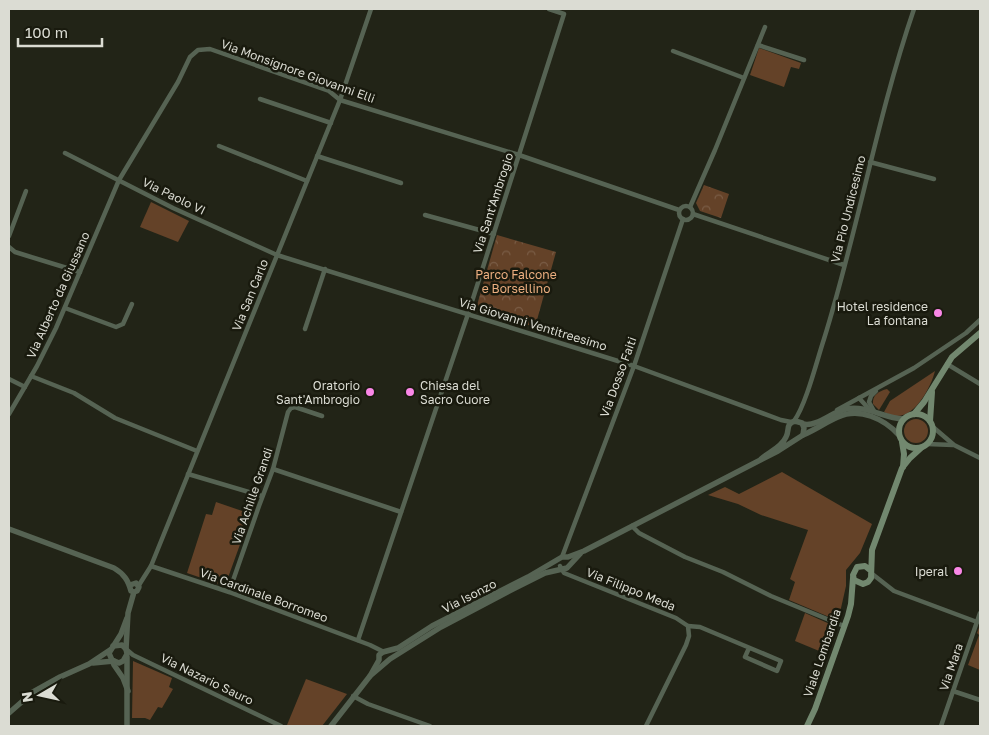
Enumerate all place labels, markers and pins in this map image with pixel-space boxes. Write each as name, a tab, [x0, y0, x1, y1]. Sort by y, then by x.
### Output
place label: Hotel residence La fontana	[837, 299, 928, 328]
marker: Hotel residence La fontana	[932, 307, 944, 319]
place label: Oratorio Sant'Ambrogio	[276, 378, 360, 407]
place label: Chiesa del Sacro Cuore	[420, 378, 490, 407]
marker: Oratorio Sant'Ambrogio	[364, 386, 376, 398]
marker: Chiesa del Sacro Cuore	[404, 386, 416, 398]
place label: Iperal	[915, 564, 948, 579]
marker: Iperal	[952, 565, 964, 577]

